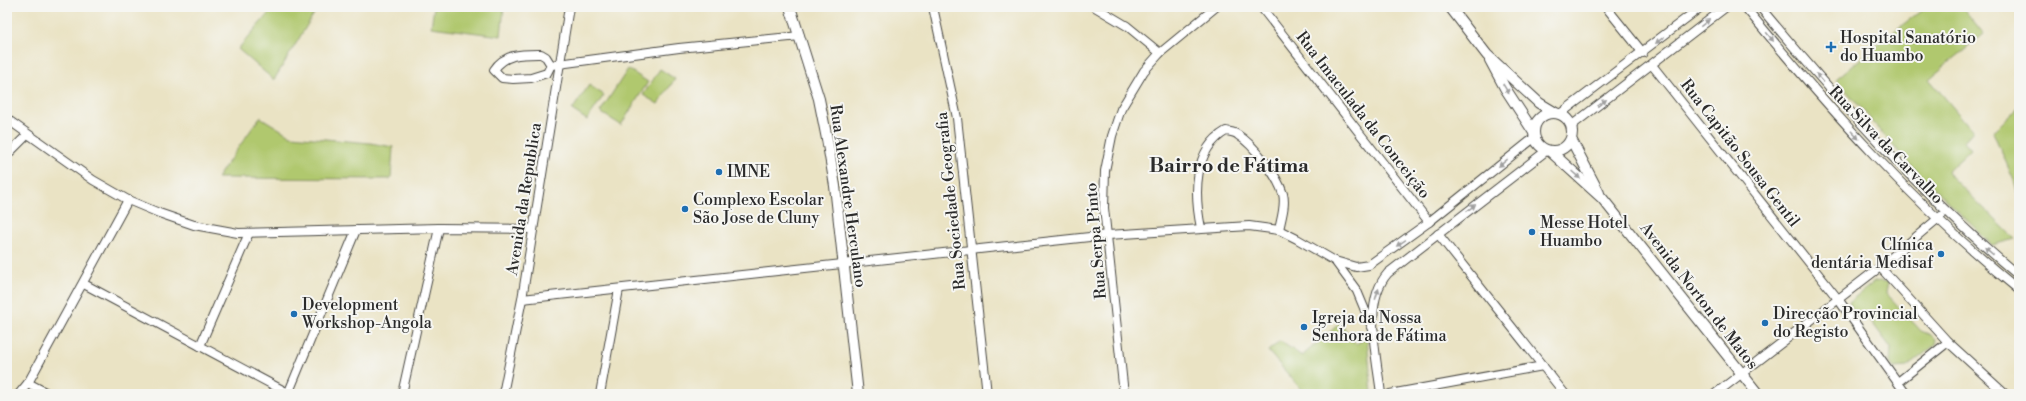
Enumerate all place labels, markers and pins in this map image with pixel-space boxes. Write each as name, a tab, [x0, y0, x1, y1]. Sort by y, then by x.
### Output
place label: Hospital Sanatório do Huambo	[1840, 28, 1976, 66]
marker: Hospital Sanatório do Huambo	[1825, 41, 1837, 53]
place label: IMNE	[727, 162, 770, 182]
marker: IMNE	[714, 167, 724, 177]
place label: Complexo Escolar São Jose de Cluny	[693, 190, 824, 228]
marker: Complexo Escolar São Jose de Cluny	[680, 204, 690, 214]
place label: Messe Hotel Huambo	[1540, 213, 1628, 251]
marker: Messe Hotel Huambo	[1527, 227, 1537, 237]
place label: Clínica dentária Medisaf	[1811, 235, 1934, 273]
marker: Clínica dentária Medisaf	[1936, 249, 1946, 259]
place label: Development Workshop-Angola	[301, 295, 433, 333]
place label: Direcção Provincial do Registo	[1773, 304, 1918, 342]
place label: Igreja da Nossa Senhora de Fátima	[1312, 308, 1448, 346]
marker: Development Workshop-Angola	[289, 309, 299, 319]
marker: Direcção Provincial do Registo	[1760, 318, 1770, 328]
marker: Igreja da Nossa Senhora de Fátima	[1299, 322, 1309, 332]

